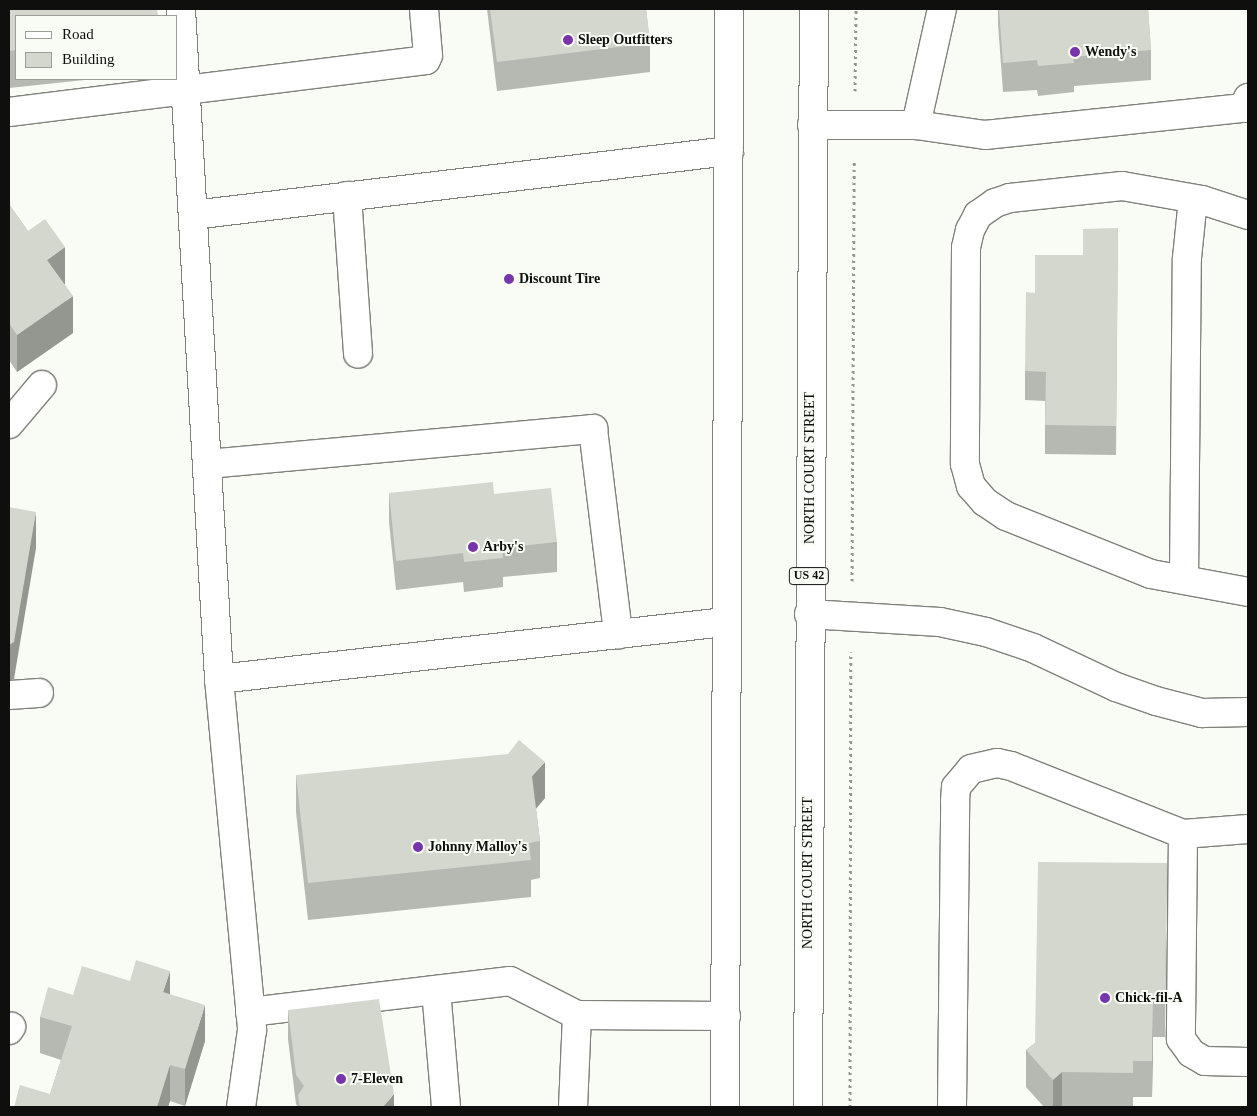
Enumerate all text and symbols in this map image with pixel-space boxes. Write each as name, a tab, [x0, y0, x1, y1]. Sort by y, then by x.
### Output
legend	[15, 15, 178, 80]
text: Road	[62, 26, 94, 42]
place label: Sleep Outfitters	[578, 32, 672, 48]
marker: Sleep Outfitters	[562, 34, 574, 46]
place label: Wendy's	[1085, 44, 1136, 60]
marker: Wendy's	[1069, 46, 1081, 58]
text: Building	[62, 51, 115, 67]
place label: Discount Tire	[519, 271, 601, 287]
marker: Discount Tire	[503, 273, 515, 285]
street label: NORTH COURT STREET	[802, 392, 818, 544]
place label: Arby's	[483, 539, 523, 555]
marker: Arby's	[467, 541, 479, 553]
road number: US 42	[788, 566, 830, 586]
street label: NORTH COURT STREET	[800, 797, 816, 949]
place label: Johnny Malloy's	[428, 839, 527, 855]
marker: Johnny Malloy's	[412, 841, 424, 853]
place label: Chick-fil-A	[1115, 990, 1183, 1006]
marker: Chick-fil-A	[1099, 992, 1111, 1004]
place label: 7-Eleven	[351, 1071, 403, 1087]
marker: 7-Eleven	[335, 1073, 347, 1085]

